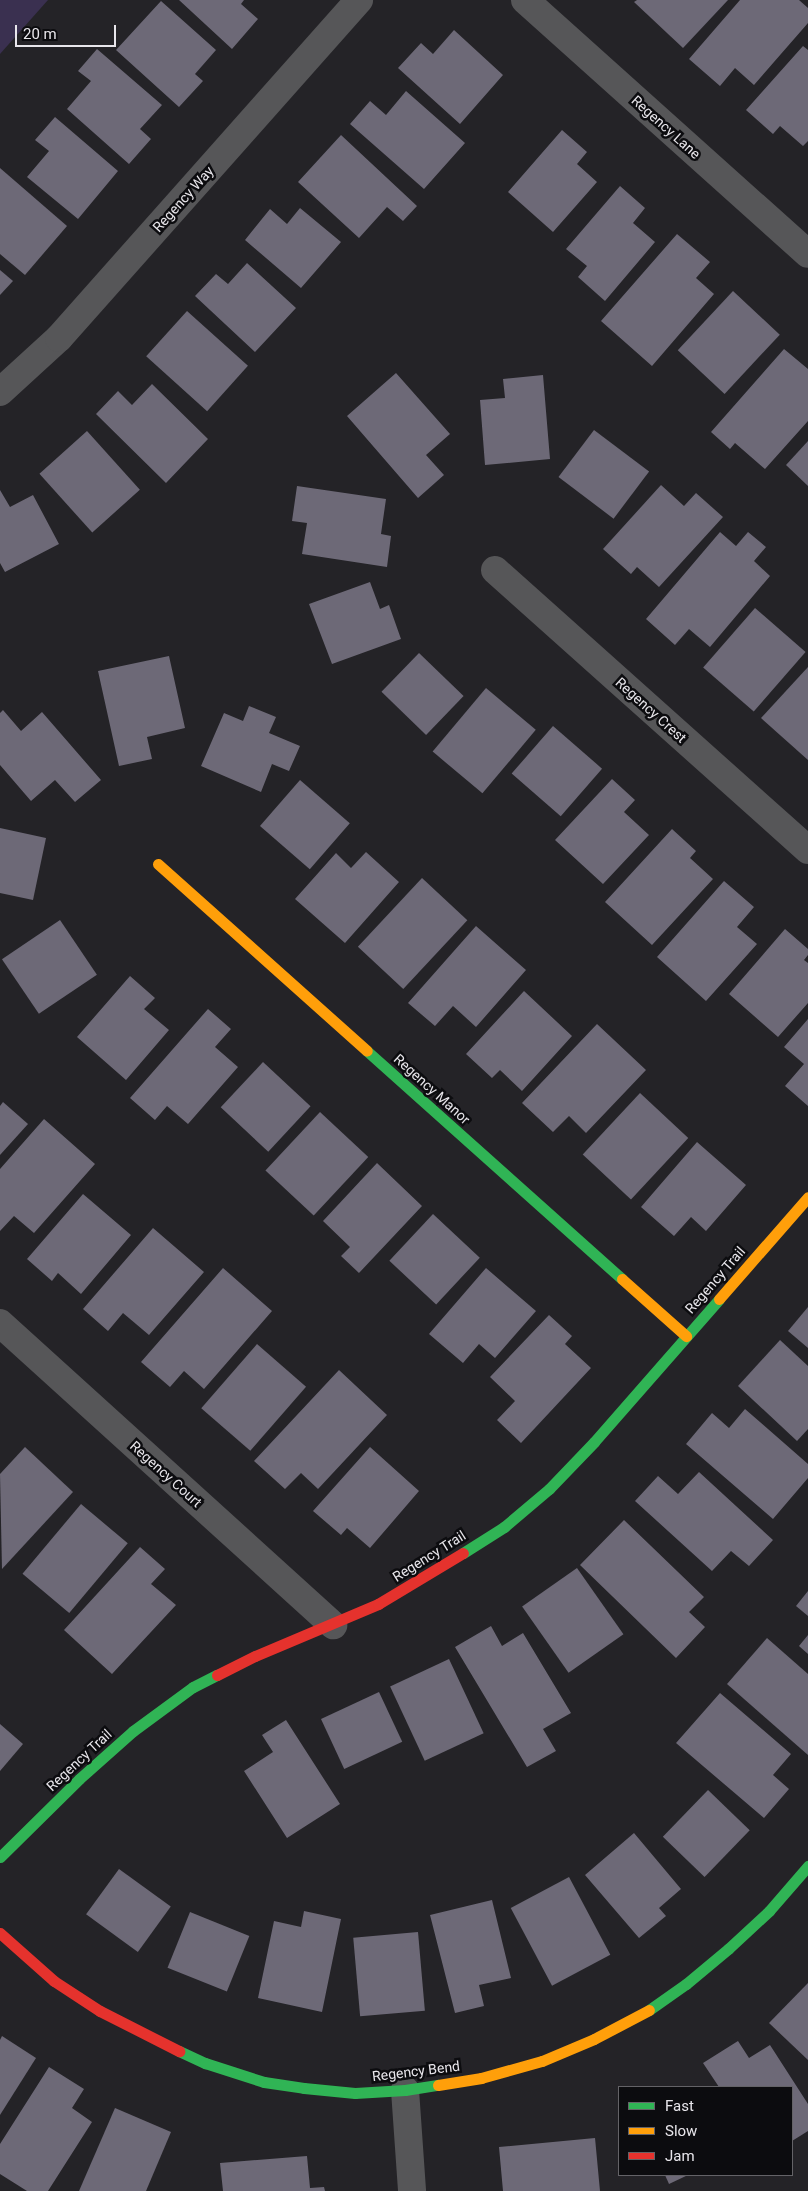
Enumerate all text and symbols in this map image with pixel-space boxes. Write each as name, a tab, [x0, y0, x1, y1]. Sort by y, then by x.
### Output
scale bar	[18, 15, 119, 47]
text: 20 m	[23, 25, 57, 43]
street label: Regency Lane	[628, 92, 704, 162]
street label: Regency Way	[149, 163, 217, 235]
street label: Regency Crest	[612, 674, 690, 746]
street label: Regency Manor	[390, 1050, 474, 1128]
street label: Regency Trail	[681, 1243, 749, 1317]
street label: Regency Court	[127, 1437, 205, 1511]
street label: Regency Trail	[389, 1527, 469, 1585]
street label: Regency Trail	[43, 1725, 115, 1795]
street label: Regency Bend	[371, 2057, 461, 2085]
legend	[618, 2086, 793, 2176]
text: Fast	[665, 2097, 694, 2115]
text: Slow	[665, 2122, 697, 2140]
text: Jam	[665, 2147, 695, 2165]

